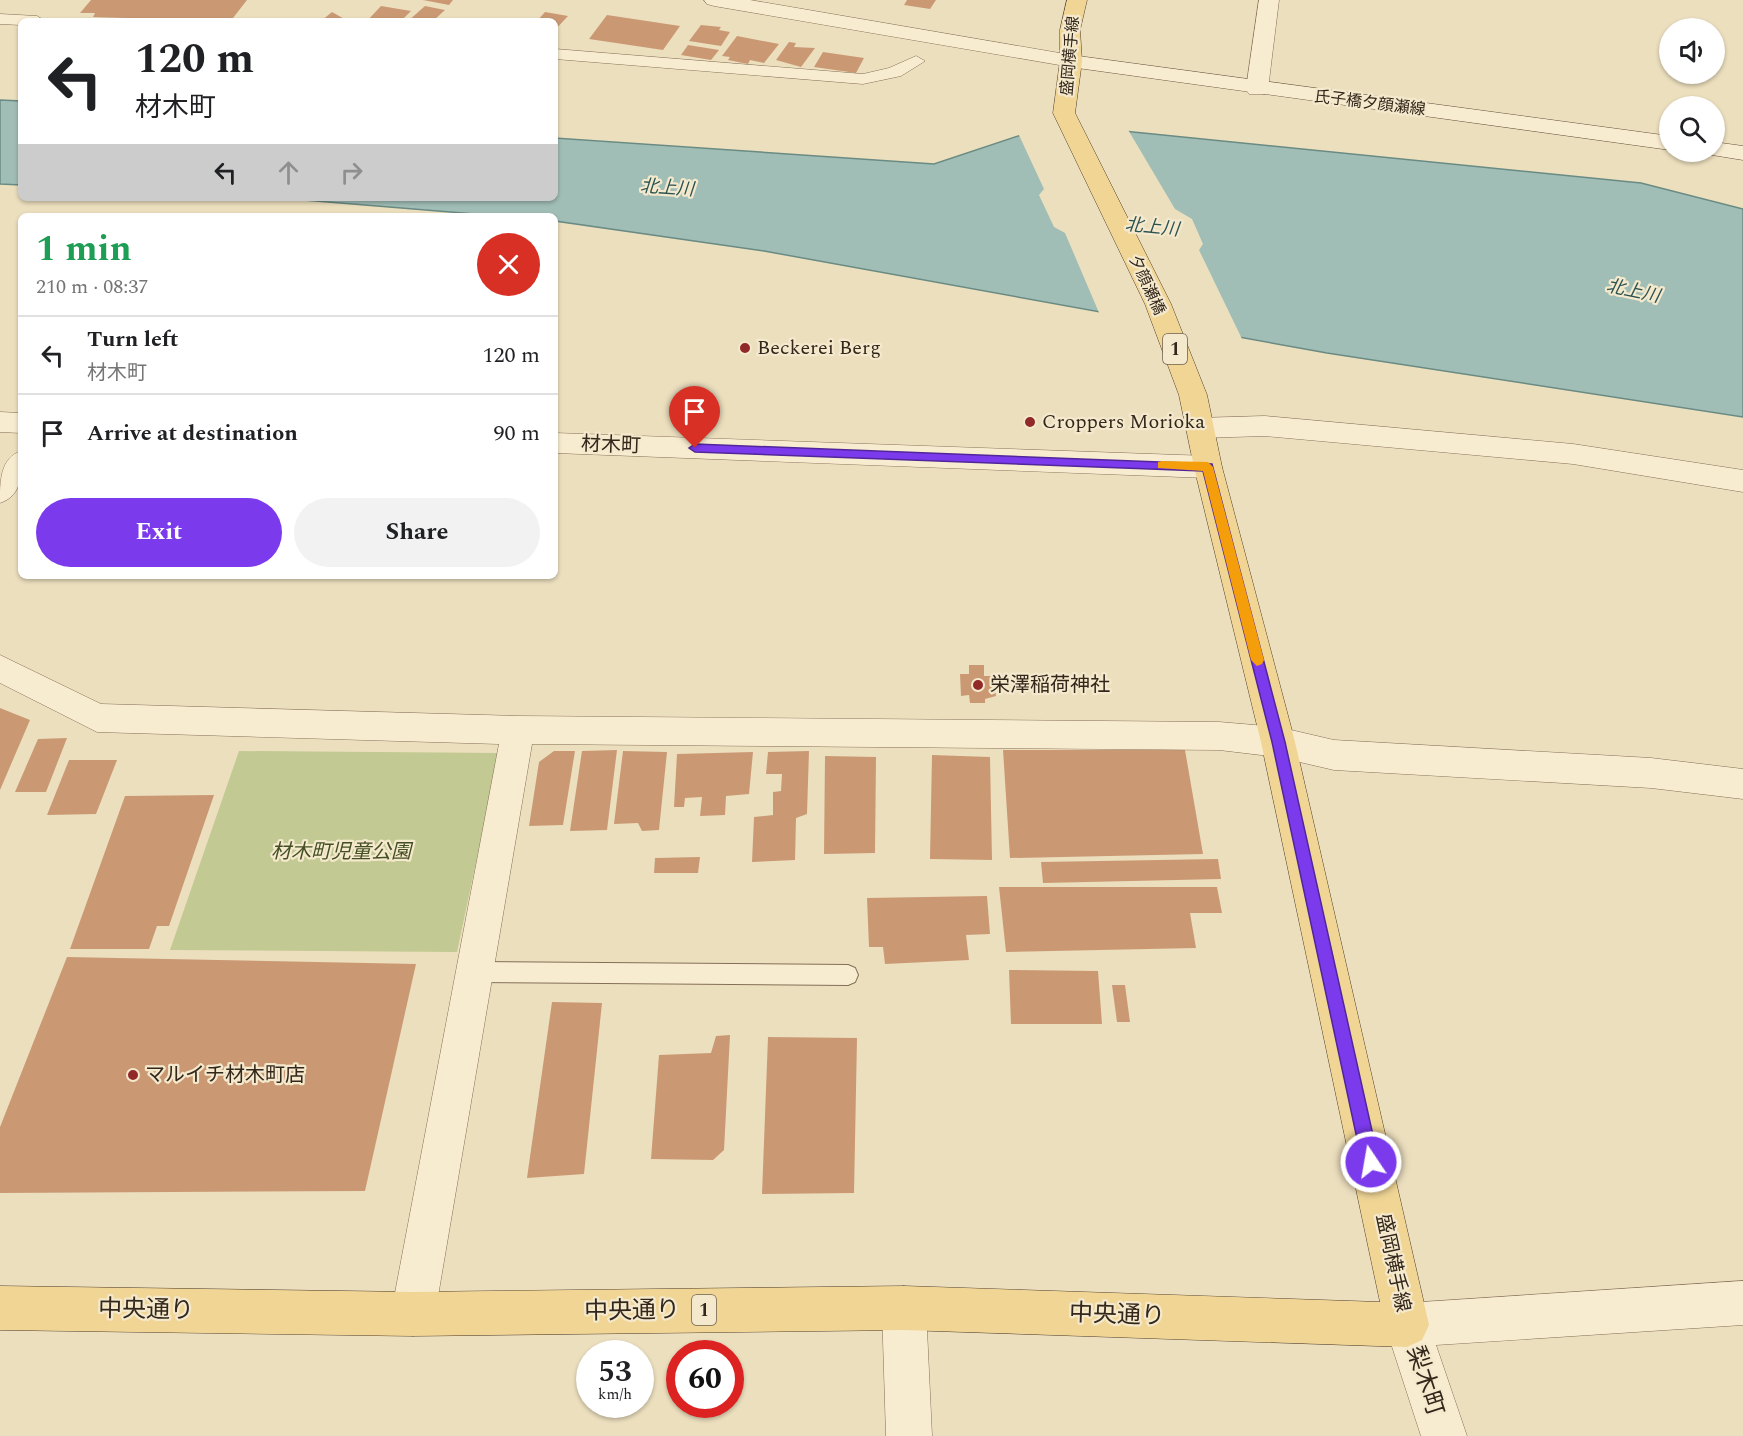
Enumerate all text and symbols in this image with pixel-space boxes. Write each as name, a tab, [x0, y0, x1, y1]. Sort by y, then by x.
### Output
street label: 盛岡横手線	[1055, 15, 1085, 97]
map controls	[1659, 18, 1725, 162]
button: sound	[1659, 18, 1725, 84]
text: 120 m	[135, 28, 254, 91]
icon: left	[36, 42, 114, 120]
street label: 氏子橋夕顔瀬線	[1313, 84, 1427, 122]
text: 材木町	[135, 87, 216, 129]
button: search	[1659, 96, 1725, 162]
icon: left	[209, 156, 242, 189]
icon: ahead	[272, 156, 305, 189]
icon: right	[335, 156, 368, 189]
water label: 北上川	[639, 173, 697, 203]
water label: 北上川	[1124, 211, 1182, 243]
text: 1 min	[36, 222, 132, 277]
button: close	[477, 233, 540, 296]
street label: 夕顔瀬橋	[1123, 251, 1171, 319]
text: 210 m · 08:37	[36, 272, 148, 302]
water label: 北上川	[1604, 272, 1664, 310]
text: Turn left	[87, 323, 179, 356]
place label: Beckerei Berg	[757, 333, 881, 363]
road number: 1	[1163, 334, 1187, 364]
icon: left	[36, 339, 69, 372]
text: 120 m	[483, 339, 540, 372]
marker: Beckerei Berg	[738, 341, 752, 355]
text: 材木町	[87, 358, 147, 388]
pin	[669, 386, 720, 448]
icon: arrive	[678, 395, 711, 428]
place label: Croppers Morioka	[1042, 407, 1205, 437]
marker: Croppers Morioka	[1023, 415, 1037, 429]
icon: arrive	[36, 417, 69, 450]
text: Arrive at destination	[87, 417, 298, 450]
text: 90 m	[494, 417, 540, 450]
street label: 材木町	[580, 429, 642, 461]
button: Exit	[36, 498, 282, 567]
button: Share	[294, 498, 540, 567]
place label: 栄澤稲荷神社	[990, 670, 1110, 700]
marker: 栄澤稲荷神社	[971, 678, 985, 692]
park label: 材木町児童公園	[271, 837, 414, 867]
place label: マルイチ材木町店	[145, 1060, 305, 1090]
marker: マルイチ材木町店	[126, 1068, 140, 1082]
position arrow	[1339, 1130, 1403, 1194]
street label: 盛岡横手線	[1368, 1211, 1418, 1315]
street label: 中央通り	[98, 1291, 194, 1329]
street label: 中央通り	[584, 1292, 680, 1330]
road number: 1	[692, 1295, 716, 1325]
street label: 中央通り	[1068, 1295, 1166, 1335]
speed limit sign: 60	[666, 1340, 744, 1418]
street label: 梨木町	[1397, 1341, 1453, 1421]
text: 53	[598, 1349, 632, 1395]
text: km/h	[598, 1383, 632, 1406]

